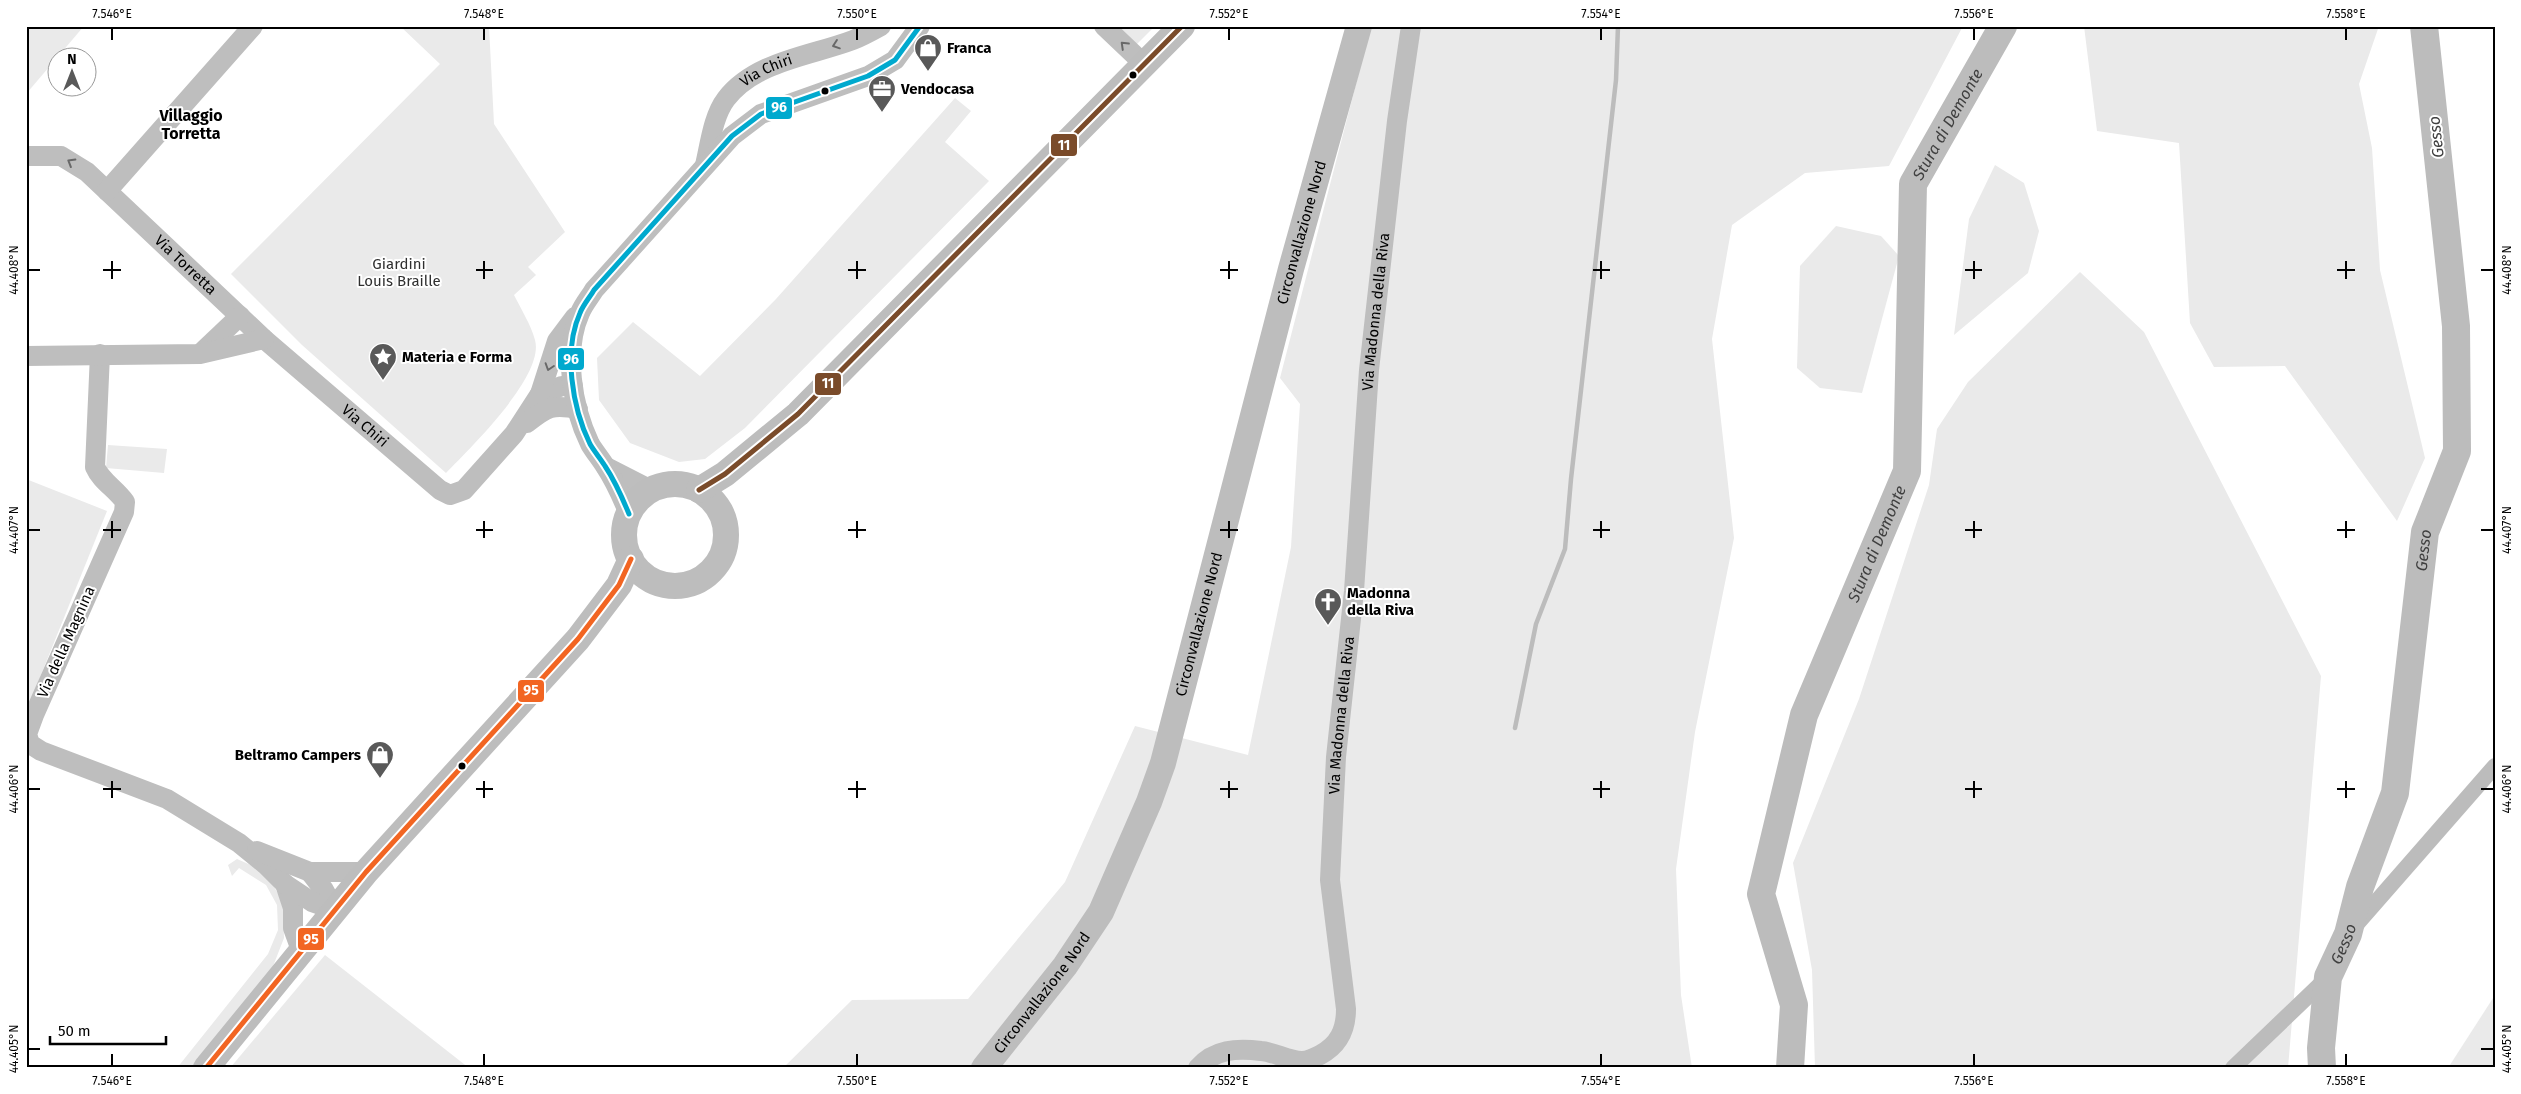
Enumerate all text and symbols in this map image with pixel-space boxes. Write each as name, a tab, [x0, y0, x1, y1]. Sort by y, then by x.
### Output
text: 7.546°E	[92, 7, 132, 21]
text: 7.548°E	[464, 7, 504, 21]
text: 7.550°E	[837, 7, 877, 21]
text: 7.552°E	[1210, 7, 1248, 21]
text: 7.554°E	[1581, 7, 1621, 21]
text: 7.556°E	[1954, 7, 1994, 21]
text: 7.558°E	[2326, 7, 2366, 21]
shop icon: Franca	[913, 33, 943, 72]
place label: Franca	[947, 39, 991, 57]
one-way arrow	[832, 40, 841, 50]
one-way arrow	[1121, 42, 1130, 51]
north arrow	[48, 48, 98, 98]
street label: Via Chiri	[736, 50, 795, 91]
text: N	[67, 51, 77, 68]
water label: Stura di Demonte	[1908, 65, 1986, 184]
unlabelled marker	[1128, 70, 1138, 80]
office icon: Vendocasa	[867, 74, 897, 113]
place label: Vendocasa	[900, 80, 974, 98]
unlabelled marker	[820, 86, 830, 96]
line badge: 96	[765, 96, 793, 120]
text: 96	[771, 99, 787, 116]
district label: Villaggio Torretta	[158, 106, 223, 143]
water label: Gesso	[2424, 115, 2448, 159]
line badge: 11	[1050, 133, 1078, 157]
text: 11	[1058, 137, 1070, 154]
one-way arrow	[67, 158, 76, 168]
street label: Circonvallazione Nord	[1273, 159, 1330, 306]
street label: Via Torretta	[151, 231, 220, 299]
street label: Via Madonna della Riva	[1359, 232, 1393, 391]
text: 44.408°N	[7, 245, 21, 295]
text: 44.408°N	[2500, 245, 2514, 295]
park label: Giardini Louis Braille	[357, 255, 441, 290]
place icon: Materia e Forma	[368, 342, 398, 381]
line badge: 96	[557, 347, 585, 371]
place label: Materia e Forma	[402, 348, 512, 366]
text: 96	[563, 351, 579, 368]
one-way arrow	[544, 362, 554, 370]
line badge: 11	[814, 372, 842, 396]
text: 11	[822, 375, 834, 392]
street label: Via Chiri	[338, 401, 392, 451]
water label: Stura di Demonte	[1843, 483, 1909, 606]
text: 44.407°N	[7, 506, 21, 554]
text: 44.407°N	[2500, 506, 2514, 554]
water label: Gesso	[2411, 528, 2435, 572]
street label: Circonvallazione Nord	[1172, 550, 1226, 698]
street label: Via della Magnina	[33, 583, 99, 701]
place label: Madonna della Riva	[1347, 584, 1414, 619]
church icon: Madonna della Riva	[1313, 587, 1343, 626]
street label: Via Madonna della Riva	[1325, 635, 1358, 795]
line badge: 95	[517, 679, 545, 703]
text: 95	[523, 682, 539, 699]
shop icon: Beltramo Campers	[365, 740, 395, 779]
place label: Beltramo Campers	[235, 746, 361, 764]
unlabelled marker	[457, 761, 467, 771]
text: 44.406°N	[7, 764, 21, 814]
text: 44.406°N	[2500, 764, 2514, 814]
water label: Gesso	[2326, 922, 2360, 967]
line badge: 95	[297, 927, 325, 951]
street label: Circonvallazione Nord	[990, 929, 1094, 1057]
text: 95	[303, 931, 319, 948]
scale bar	[50, 1014, 166, 1046]
text: 50 m	[58, 1022, 91, 1040]
text: 44.405°N	[7, 1025, 21, 1073]
text: 44.405°N	[2500, 1025, 2514, 1073]
text: 7.546°E	[92, 1074, 132, 1088]
text: 7.548°E	[464, 1074, 504, 1088]
text: 7.550°E	[837, 1074, 877, 1088]
text: 7.552°E	[1210, 1074, 1248, 1088]
text: 7.554°E	[1581, 1074, 1621, 1088]
text: 7.556°E	[1954, 1074, 1994, 1088]
text: 7.558°E	[2326, 1074, 2366, 1088]

